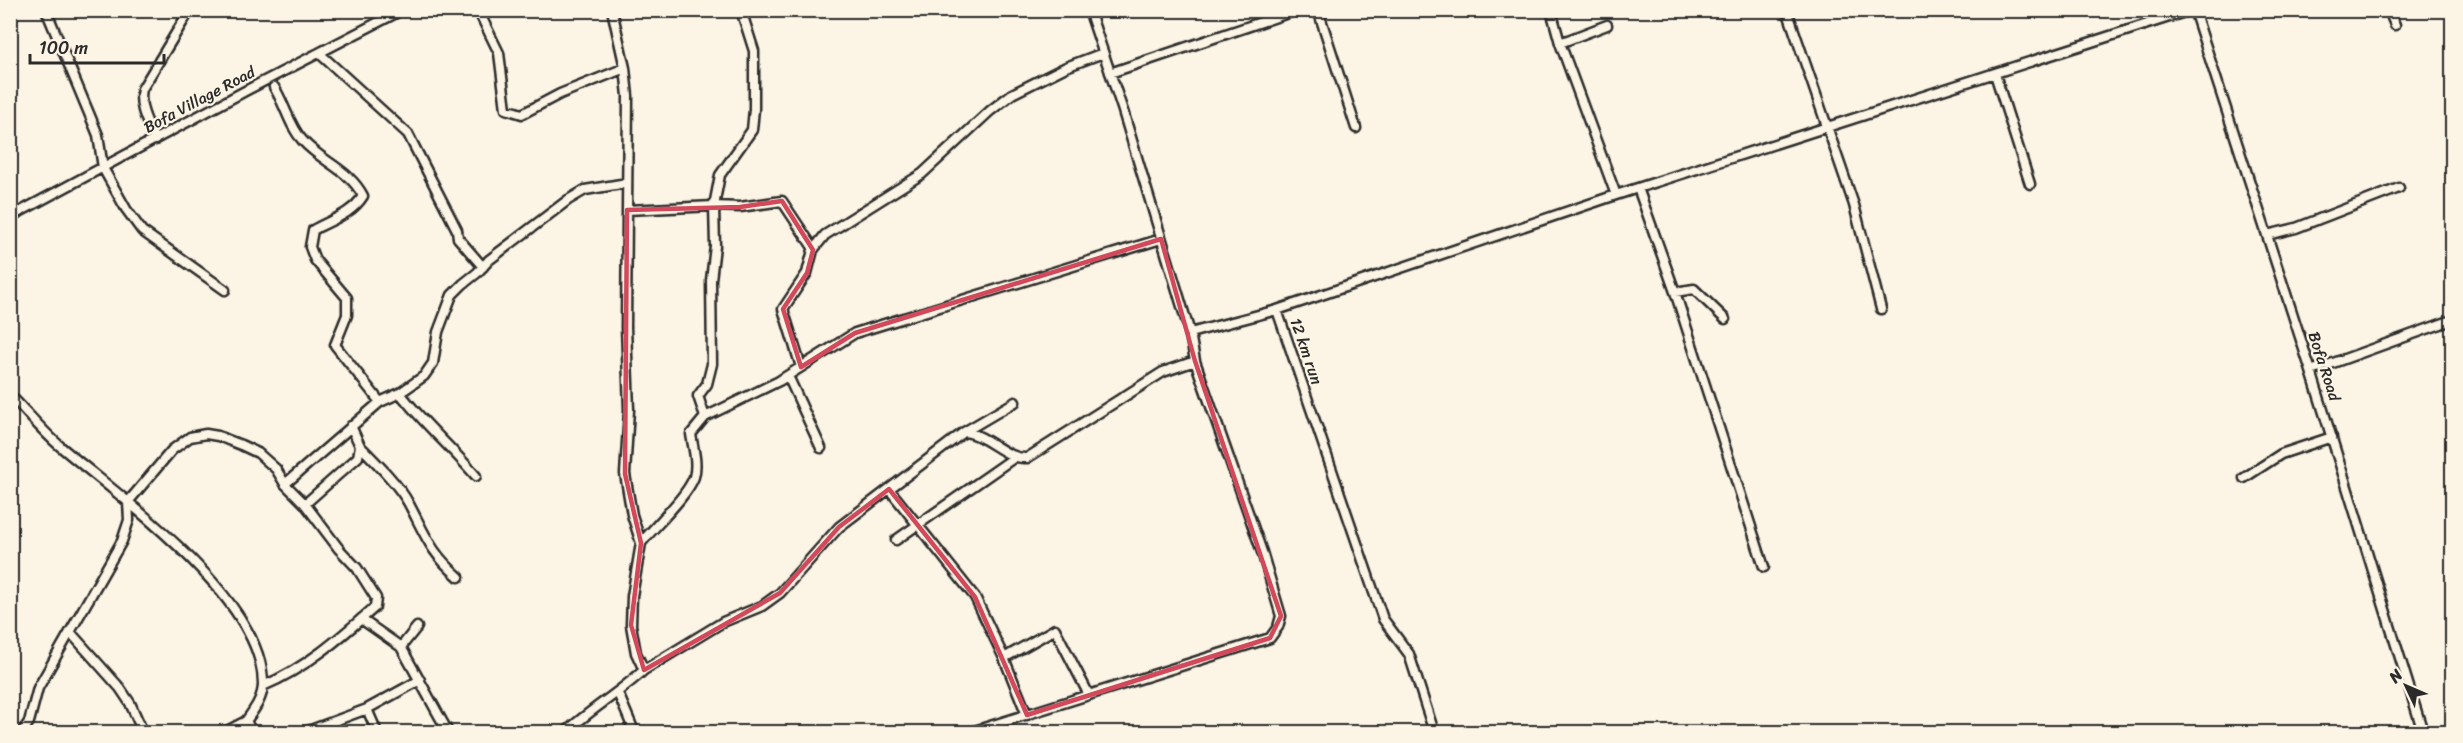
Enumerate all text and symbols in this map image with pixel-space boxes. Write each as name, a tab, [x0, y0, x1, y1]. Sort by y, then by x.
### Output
scale bar	[30, 27, 164, 65]
text: 100 m	[39, 32, 88, 64]
street label: Bofa Village Road	[138, 57, 262, 141]
street label: 12 km run	[1282, 314, 1332, 389]
street label: Bofa Road	[2300, 328, 2350, 406]
north arrow	[2376, 656, 2436, 716]
text: N	[2381, 661, 2410, 691]

